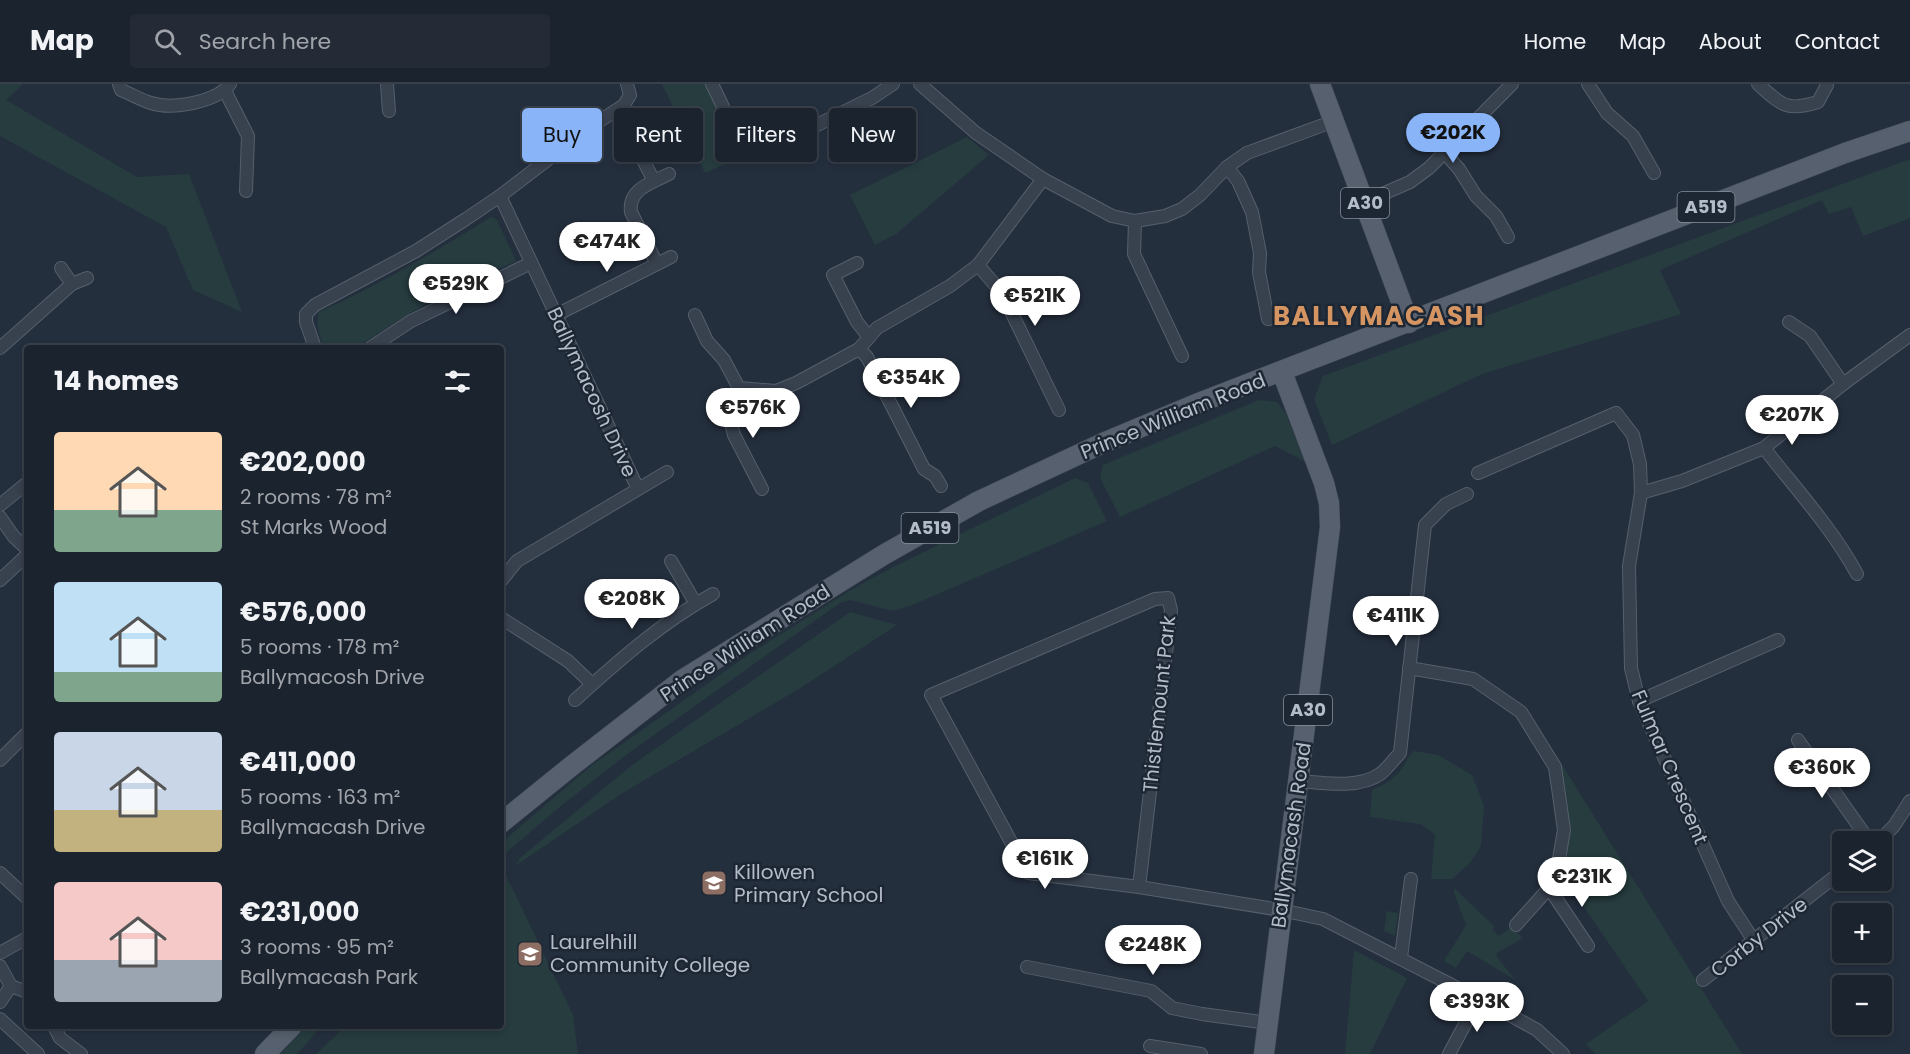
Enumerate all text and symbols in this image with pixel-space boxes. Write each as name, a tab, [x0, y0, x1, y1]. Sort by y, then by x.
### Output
search box	[130, 14, 550, 68]
text: Map	[30, 21, 94, 60]
icon: search	[151, 25, 184, 58]
text: Search here	[199, 26, 331, 57]
text: Home	[1524, 27, 1586, 56]
text: Map	[1619, 27, 1666, 56]
text: About	[1699, 27, 1762, 56]
text: Contact	[1795, 27, 1880, 56]
chip: Buy	[522, 108, 602, 162]
chip: Rent	[614, 108, 703, 162]
chip: Filters	[715, 108, 817, 162]
chip: New	[829, 108, 916, 162]
pin: €202K	[1411, 113, 1495, 164]
text: €202K	[1420, 118, 1486, 146]
road number: A30	[1341, 188, 1389, 218]
road number: A519	[1678, 192, 1734, 222]
pin: €474K	[565, 222, 649, 273]
text: €474K	[573, 227, 641, 255]
pin: €529K	[414, 264, 498, 315]
text: €529K	[423, 269, 489, 297]
pin: €521K	[993, 276, 1077, 327]
text: €521K	[1004, 281, 1066, 309]
district label: BALLYMACASH	[1273, 298, 1485, 334]
street label: Ballymacosh Drive	[540, 302, 644, 482]
pin: €354K	[869, 358, 953, 409]
text: 14 homes	[54, 363, 179, 399]
text: €354K	[877, 363, 945, 391]
icon: filters	[441, 365, 474, 398]
street label: Prince William Road	[1076, 366, 1270, 466]
pin: €576K	[711, 388, 795, 439]
text: €576K	[720, 393, 786, 421]
pin: €207K	[1750, 395, 1834, 446]
text: €207K	[1759, 400, 1825, 428]
text: €202,000	[240, 444, 366, 480]
icon: home	[102, 456, 174, 528]
text: 2 rooms · 78 m²	[240, 483, 392, 511]
text: St Marks Wood	[240, 513, 387, 541]
road number: A519	[902, 513, 958, 543]
street label: Prince William Road	[655, 578, 835, 708]
pin: €208K	[590, 579, 674, 630]
text: €208K	[598, 584, 666, 612]
text: €576,000	[240, 594, 366, 630]
pin: €411K	[1354, 596, 1438, 647]
text: €411K	[1367, 601, 1425, 629]
icon: home	[102, 606, 174, 678]
street label: Thistlemount Park	[1136, 613, 1182, 794]
text: 5 rooms · 178 m²	[240, 633, 399, 661]
text: Ballymacosh Drive	[240, 663, 425, 691]
street label: Fulmar Crescent	[1625, 686, 1715, 848]
road number: A30	[1284, 695, 1332, 725]
street label: Ballymacash Road	[1264, 740, 1318, 930]
text: €411,000	[240, 744, 356, 780]
pin: €360K	[1780, 748, 1864, 799]
text: €360K	[1788, 753, 1856, 781]
icon: home	[102, 756, 174, 828]
text: 5 rooms · 163 m²	[240, 783, 400, 811]
text: Ballymacash Drive	[240, 813, 425, 841]
map controls	[1832, 831, 1892, 1035]
button: layers	[1832, 831, 1892, 891]
pin: €161K	[1003, 839, 1087, 890]
text: €161K	[1016, 844, 1074, 872]
pin: €231K	[1540, 857, 1624, 908]
place label: Killowen Primary School	[734, 858, 883, 909]
text: €231K	[1552, 862, 1612, 890]
school or university icon: Killowen Primary School	[699, 868, 729, 898]
street label: Corby Drive	[1705, 890, 1813, 984]
text: €231,000	[240, 894, 359, 930]
button: +	[1832, 903, 1892, 963]
icon: home	[102, 906, 174, 978]
pin: €248K	[1111, 925, 1195, 976]
place label: Laurelhill Community College	[550, 928, 750, 979]
text: €248K	[1119, 930, 1187, 958]
text: 3 rooms · 95 m²	[240, 933, 394, 961]
school or university icon: Laurelhill Community College	[515, 939, 545, 969]
text: Ballymacash Park	[240, 963, 418, 991]
button: −	[1832, 975, 1892, 1035]
pin: €393K	[1435, 982, 1519, 1033]
text: €393K	[1444, 987, 1510, 1015]

